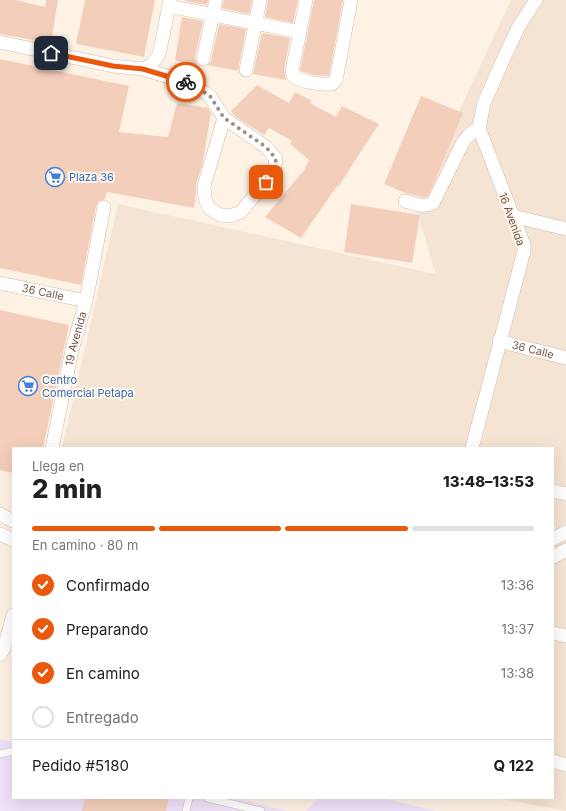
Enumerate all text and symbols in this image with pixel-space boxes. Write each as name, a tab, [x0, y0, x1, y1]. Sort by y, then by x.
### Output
pin	[34, 36, 68, 70]
icon: home	[40, 42, 62, 64]
courier	[166, 62, 206, 102]
icon: bike	[175, 71, 197, 93]
pin	[249, 165, 283, 199]
supermarket icon: Plaza 36	[44, 166, 66, 188]
place label: Plaza 36	[69, 170, 114, 184]
icon: bag	[255, 171, 277, 193]
street label: 16 Avenida	[496, 190, 528, 248]
street label: 36 Calle	[21, 281, 65, 303]
street label: 19 Avenida	[62, 310, 90, 367]
street label: 36 Calle	[511, 338, 555, 362]
place label: Centro Comercial Petapa	[42, 373, 134, 400]
supermarket icon: Centro Comercial Petapa	[17, 375, 39, 397]
text: Llega en	[32, 458, 84, 474]
text: 13:48–13:53	[443, 472, 534, 491]
text: 2 min	[32, 473, 102, 504]
text: En camino · 80 m	[32, 537, 138, 553]
icon: check	[32, 574, 54, 596]
text: Confirmado	[66, 576, 150, 595]
text: 13:36	[501, 577, 534, 593]
icon: check	[32, 618, 54, 640]
text: Preparando	[66, 620, 149, 639]
text: 13:37	[502, 621, 534, 637]
icon: check	[32, 662, 54, 684]
text: En camino	[66, 664, 140, 683]
text: 13:38	[501, 665, 534, 681]
text: Entregado	[66, 708, 139, 727]
text: Pedido #5180	[32, 756, 129, 775]
text: Q 122	[493, 756, 534, 775]

